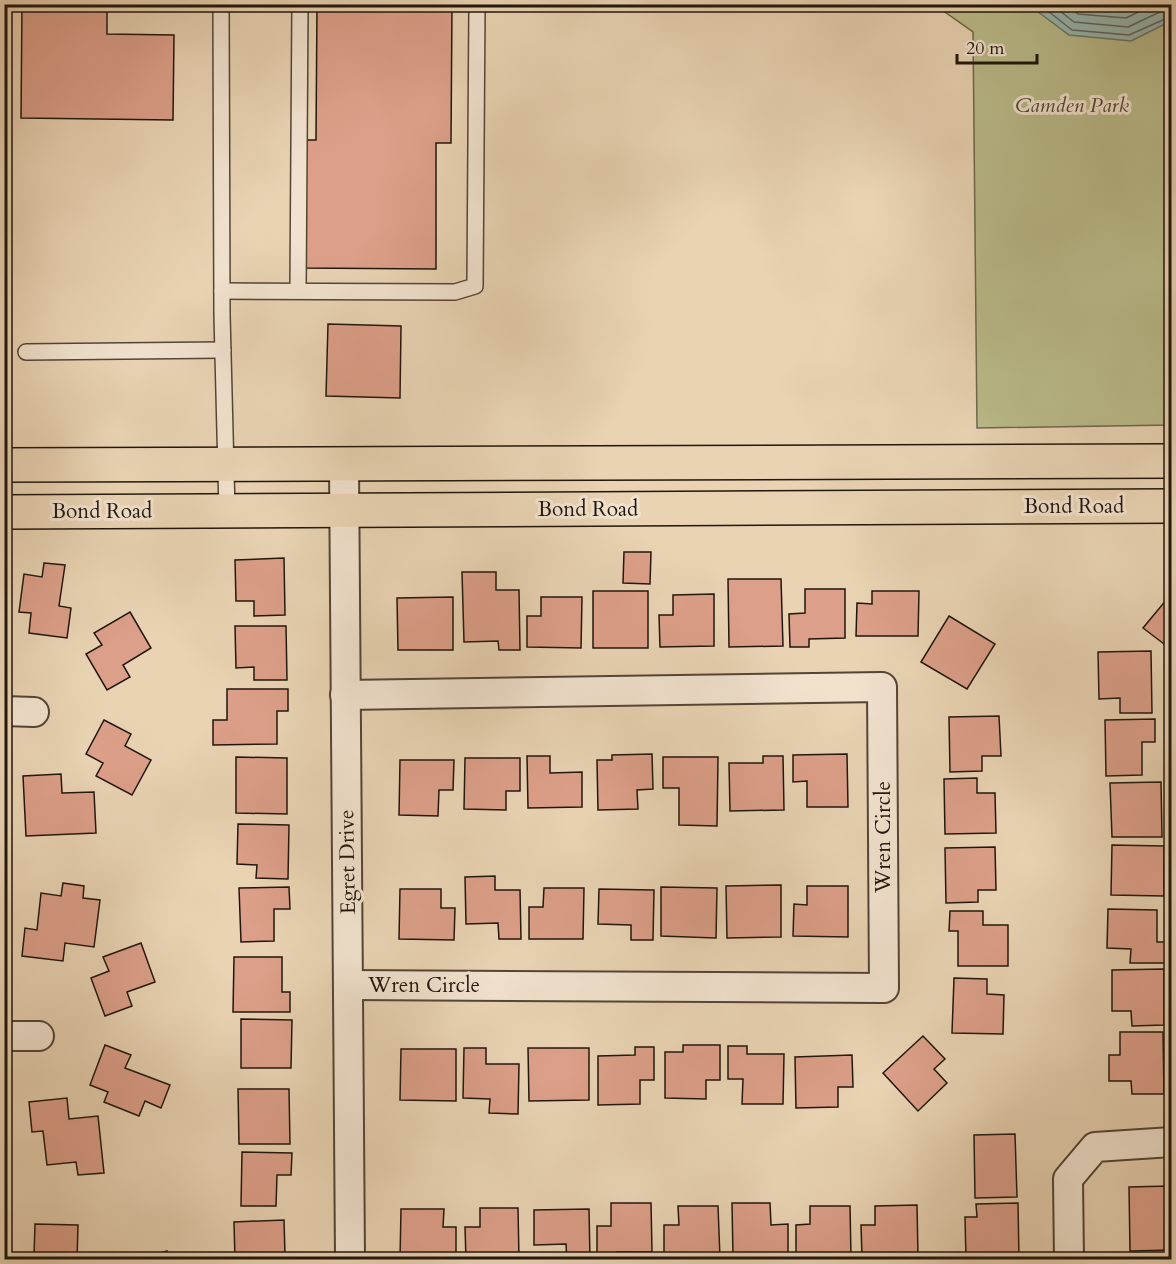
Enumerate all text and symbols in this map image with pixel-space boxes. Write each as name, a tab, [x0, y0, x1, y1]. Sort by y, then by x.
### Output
scale bar	[957, 27, 1036, 65]
text: 20 m	[966, 36, 1005, 61]
park label: Camden Park	[1015, 91, 1130, 120]
street label: Bond Road	[1024, 492, 1124, 521]
street label: Bond Road	[538, 495, 638, 524]
street label: Bond Road	[52, 497, 152, 526]
street label: Wren Circle	[869, 781, 898, 894]
street label: Egret Drive	[332, 809, 363, 915]
street label: Wren Circle	[367, 971, 480, 1000]

